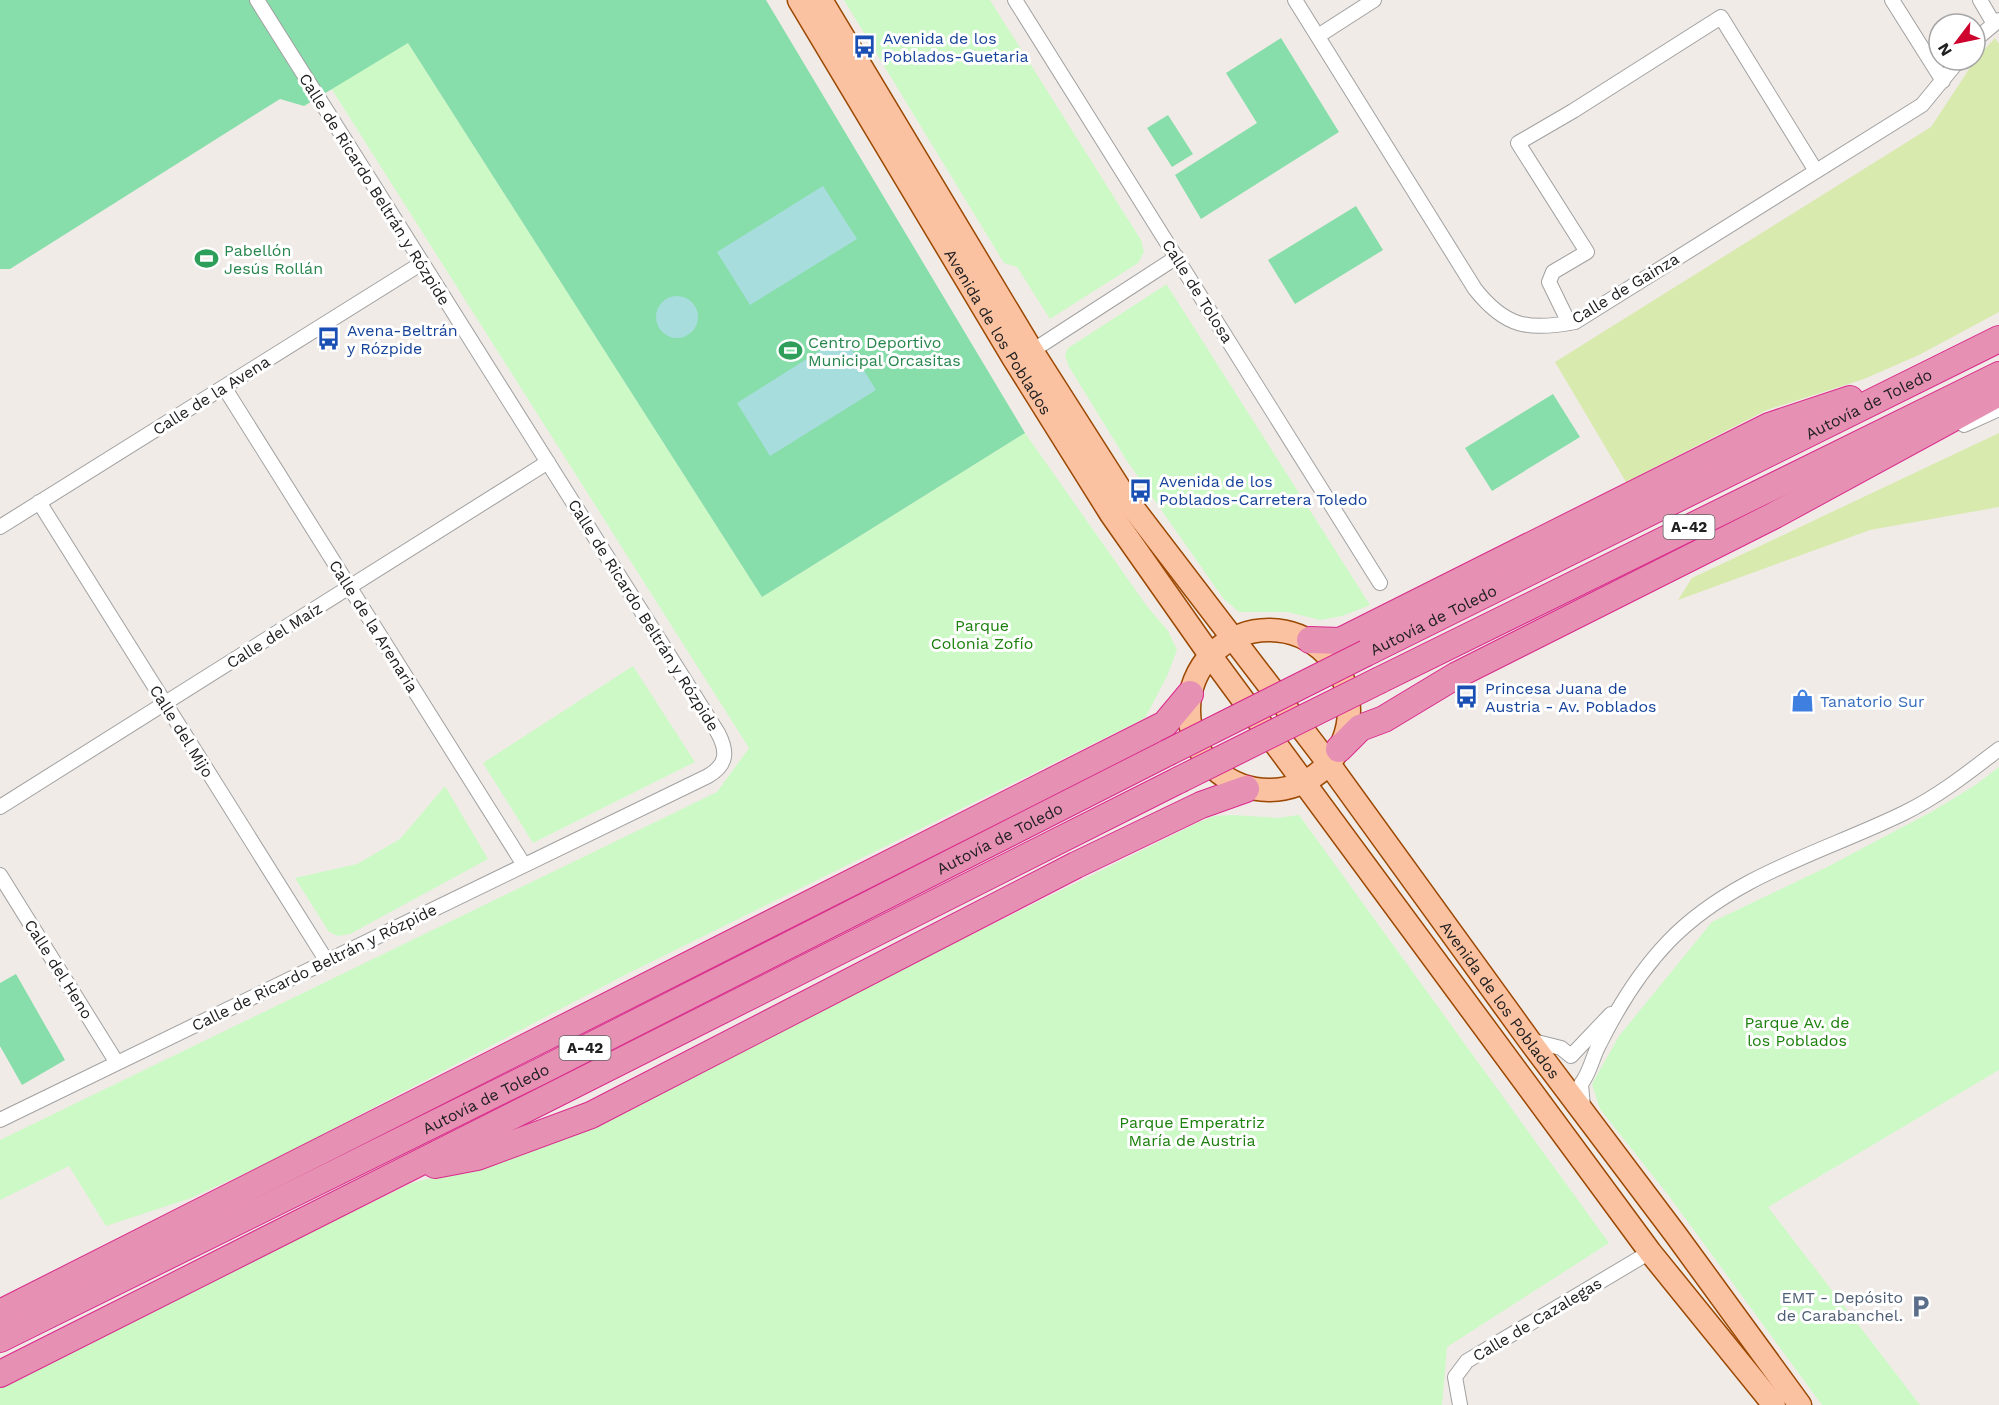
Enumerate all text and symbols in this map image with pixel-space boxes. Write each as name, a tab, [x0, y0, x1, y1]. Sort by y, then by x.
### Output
north arrow	[1927, 12, 1987, 72]
place label: Avenida de los Poblados-Guetaria	[883, 29, 1028, 66]
bus stop icon: Avenida de los Poblados-Guetaria	[852, 34, 878, 60]
text: N	[1934, 40, 1956, 60]
street label: Calle de Ricardo Beltrán y Rózpide	[295, 70, 454, 309]
street label: Calle de Tolosa	[1158, 236, 1237, 346]
place label: Pabellón Jesús Rollán	[224, 241, 323, 278]
sports icon: Pabellón Jesús Rollán	[193, 246, 219, 272]
street label: Avenida de los Poblados	[940, 246, 1055, 418]
street label: Calle de Gainza	[1568, 249, 1682, 328]
place label: Avena-Beltrán y Rózpide	[347, 321, 458, 358]
bus stop icon: Avena-Beltrán y Rózpide	[316, 326, 342, 352]
place label: Centro Deportivo Municipal Orcasitas	[808, 333, 961, 370]
sports icon: Centro Deportivo Municipal Orcasitas	[777, 338, 803, 364]
street label: Calle de la Avena	[149, 352, 273, 439]
street label: Autovía de Toledo	[1802, 365, 1935, 444]
place label: Avenida de los Poblados-Carretera Toledo	[1159, 472, 1367, 509]
bus stop icon: Avenida de los Poblados-Carretera Toledo	[1128, 477, 1154, 503]
street label: Calle de Ricardo Beltrán y Rózpide	[564, 496, 723, 735]
road number: A-42	[1664, 515, 1714, 539]
street label: Calle de la Arenaria	[325, 557, 422, 696]
street label: Autovía de Toledo	[1367, 581, 1500, 660]
street label: Calle del Maíz	[223, 598, 326, 672]
park label: Parque Colonia Zofío	[931, 616, 1033, 653]
place label: Princesa Juana de Austria - Av. Poblados	[1485, 679, 1656, 716]
street label: Calle del Mijo	[146, 682, 218, 781]
bus stop icon: Princesa Juana de Austria - Av. Poblados	[1454, 684, 1480, 710]
shop icon: Tanatorio Sur	[1789, 688, 1815, 714]
place label: Tanatorio Sur	[1820, 692, 1925, 711]
street label: Autovía de Toledo	[933, 799, 1066, 878]
street label: Calle de Ricardo Beltrán y Rózpide	[189, 900, 440, 1035]
street label: Calle del Heno	[20, 916, 97, 1023]
street label: Avenida de los Poblados	[1436, 917, 1564, 1083]
park label: Parque Av. de los Poblados	[1744, 1013, 1850, 1050]
road number: A-42	[560, 1036, 610, 1060]
street label: Autovía de Toledo	[419, 1059, 552, 1138]
park label: Parque Emperatriz María de Austria	[1119, 1113, 1265, 1150]
street label: Calle de Cazalegas	[1469, 1273, 1605, 1365]
place label: EMT - Depósito de Carabanchel.	[1777, 1288, 1903, 1325]
parking icon: EMT - Depósito de Carabanchel.	[1908, 1293, 1934, 1319]

